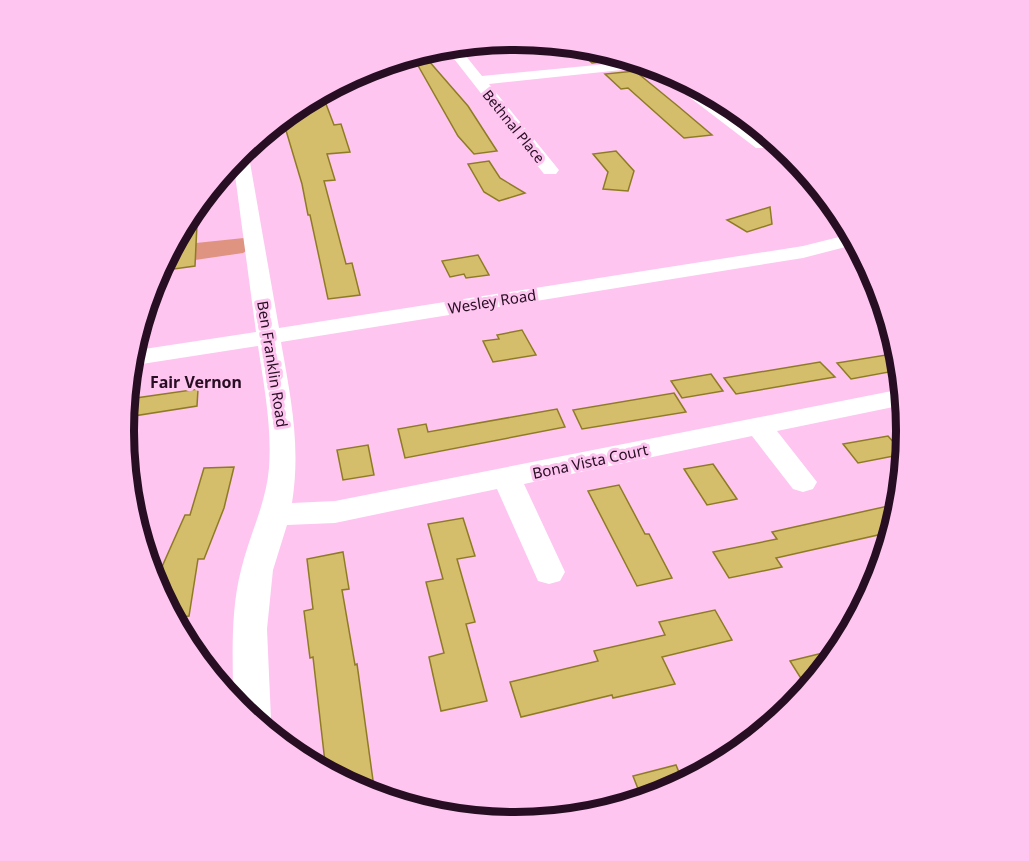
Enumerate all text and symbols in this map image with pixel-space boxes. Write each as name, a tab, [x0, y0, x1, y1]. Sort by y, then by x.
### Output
street label: Bethnal Place	[479, 85, 549, 167]
street label: Wesley Road	[447, 284, 537, 318]
street label: Ben Franklin Road	[253, 299, 293, 429]
district label: Fair Vernon	[150, 371, 242, 393]
street label: Bona Vista Court	[530, 439, 650, 483]

